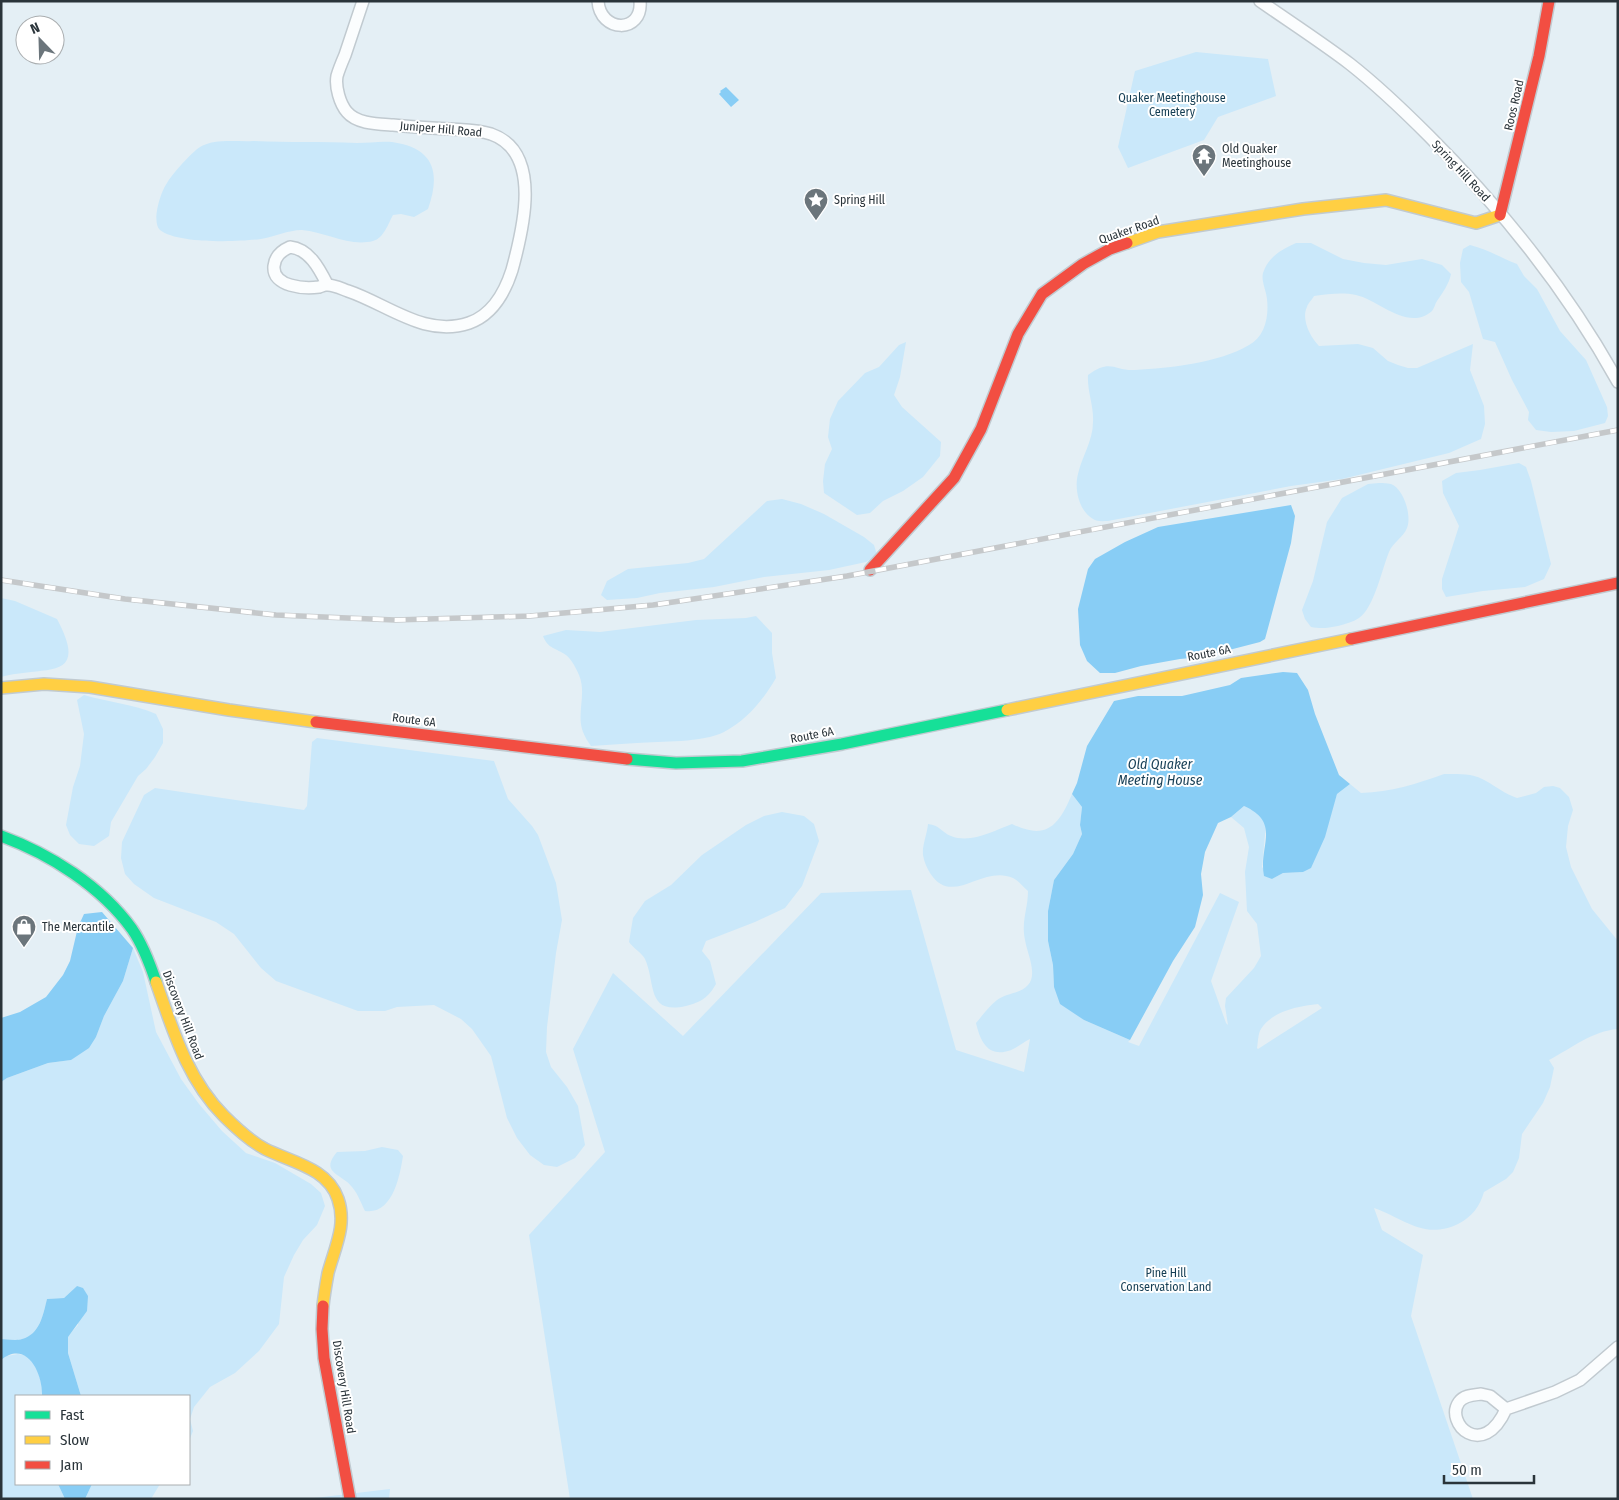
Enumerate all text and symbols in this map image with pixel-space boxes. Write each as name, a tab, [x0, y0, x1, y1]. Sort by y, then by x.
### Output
north arrow	[15, 15, 65, 65]
text: N	[28, 19, 42, 38]
street label: Roos Road	[1501, 78, 1527, 132]
park label: Quaker Meetinghouse Cemetery	[1118, 91, 1226, 119]
street label: Juniper Hill Road	[399, 118, 483, 140]
street label: Spring Hill Road	[1429, 137, 1493, 205]
place label: Old Quaker Meetinghouse	[1222, 142, 1291, 170]
temple icon: Old Quaker Meetinghouse	[1191, 143, 1217, 177]
place icon: Spring Hill	[803, 187, 829, 221]
place label: Spring Hill	[834, 193, 885, 207]
street label: Quaker Road	[1097, 213, 1161, 247]
street label: Route 6A	[1186, 642, 1232, 664]
street label: Route 6A	[391, 710, 437, 730]
street label: Route 6A	[789, 724, 835, 746]
water label: Old Quaker Meeting House	[1118, 756, 1203, 789]
shop icon: The Mercantile	[11, 914, 37, 948]
place label: The Mercantile	[42, 920, 114, 934]
street label: Discovery Hill Road	[160, 969, 206, 1061]
park label: Pine Hill Conservation Land	[1120, 1266, 1212, 1294]
street label: Discovery Hill Road	[330, 1339, 358, 1435]
legend	[15, 1395, 190, 1485]
text: Fast	[60, 1406, 84, 1424]
text: Slow	[60, 1431, 89, 1449]
scale bar	[1444, 1452, 1534, 1484]
text: Jam	[60, 1456, 83, 1474]
text: 50 m	[1452, 1461, 1482, 1479]

